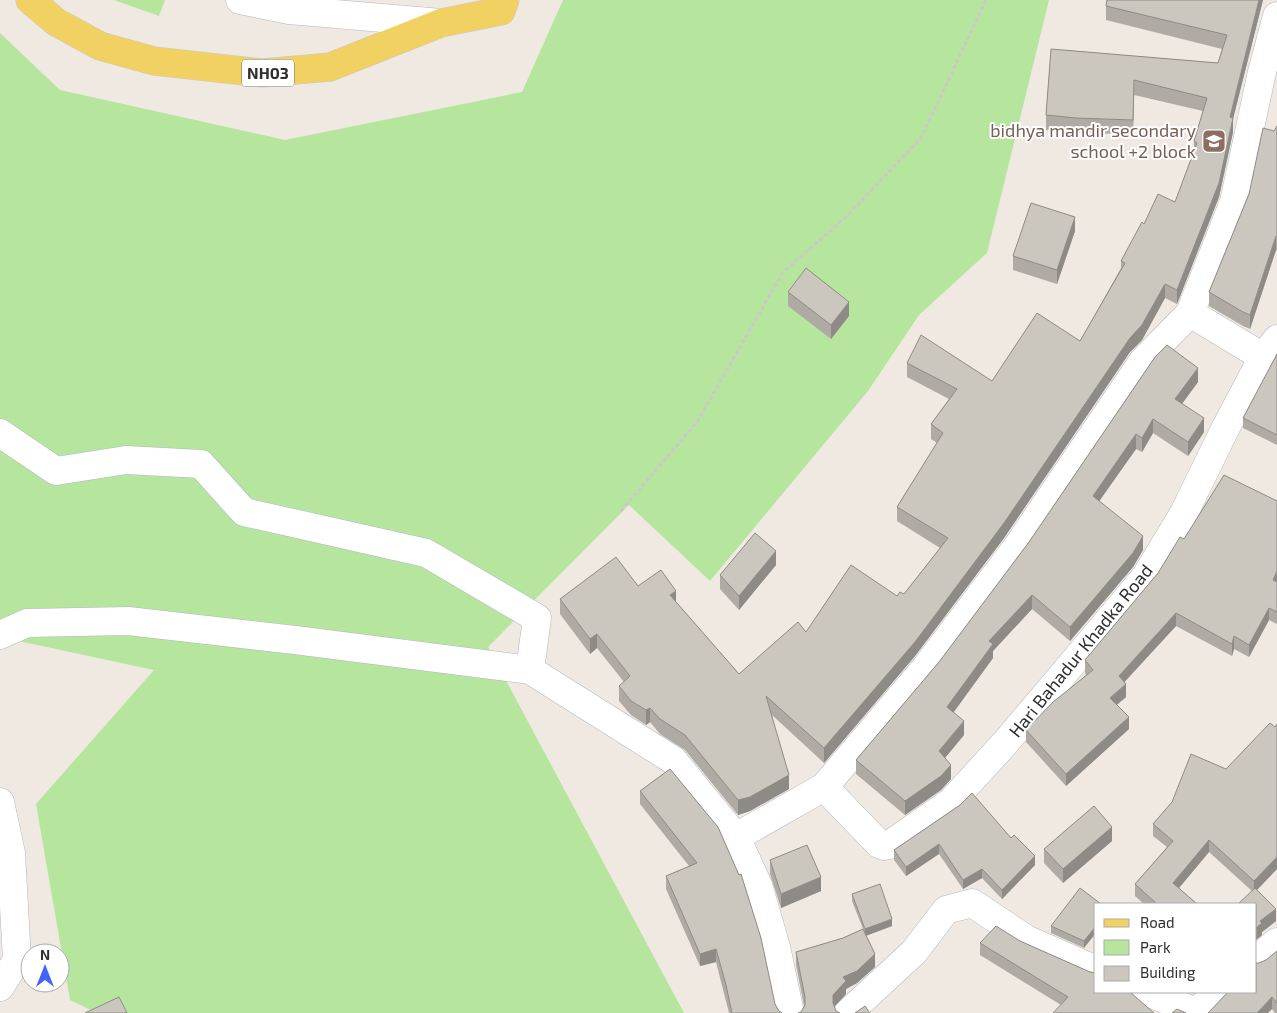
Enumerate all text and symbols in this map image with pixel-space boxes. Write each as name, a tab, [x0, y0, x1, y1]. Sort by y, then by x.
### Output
road number: NH03	[242, 59, 294, 86]
place label: bidhya mandir secondary school +2 block	[990, 119, 1196, 162]
school or university icon: bidhya mandir secondary school +2 block	[1201, 128, 1227, 154]
street label: Hari Bahadur Khadka Road	[1004, 559, 1157, 741]
legend	[1094, 903, 1257, 993]
text: Road	[1140, 913, 1175, 931]
text: Park	[1140, 938, 1171, 956]
north arrow	[20, 943, 70, 993]
text: N	[40, 946, 50, 963]
text: Building	[1140, 963, 1196, 981]

